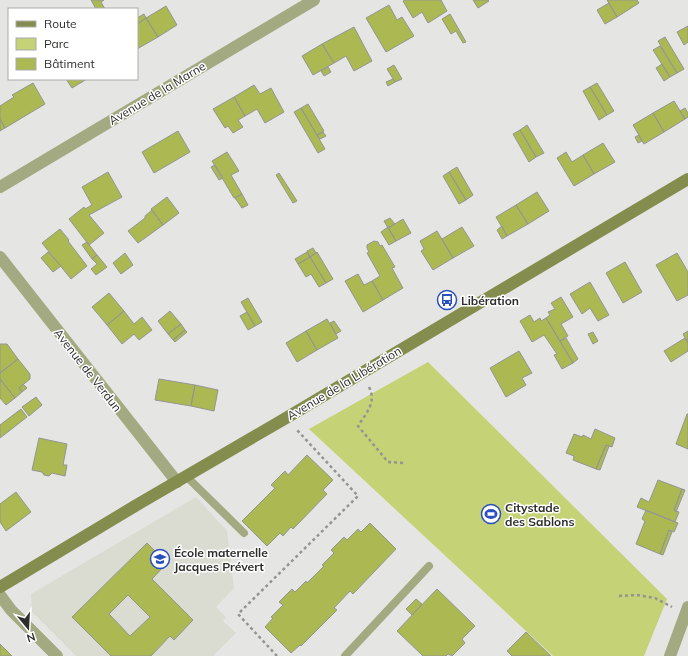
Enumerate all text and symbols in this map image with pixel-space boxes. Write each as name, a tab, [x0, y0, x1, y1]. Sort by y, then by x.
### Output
legend	[8, 8, 138, 80]
text: Route	[44, 16, 77, 31]
text: Parc	[44, 36, 69, 51]
text: Bâtiment	[44, 56, 95, 71]
street label: Avenue de la Marne	[106, 58, 208, 128]
bus stop icon: Libération	[436, 289, 458, 311]
place label: Libération	[461, 293, 519, 308]
street label: Avenue de Verdun	[51, 325, 125, 415]
street label: Avenue de la Libération	[284, 343, 404, 423]
place label: Citystade des Sablons	[505, 500, 574, 529]
sports icon: Citystade des Sablons	[480, 503, 502, 525]
place label: École maternelle Jacques Prévert	[174, 545, 268, 574]
school or university icon: École maternelle Jacques Prévert	[149, 548, 171, 570]
north arrow	[8, 608, 48, 648]
text: N	[25, 630, 37, 645]

